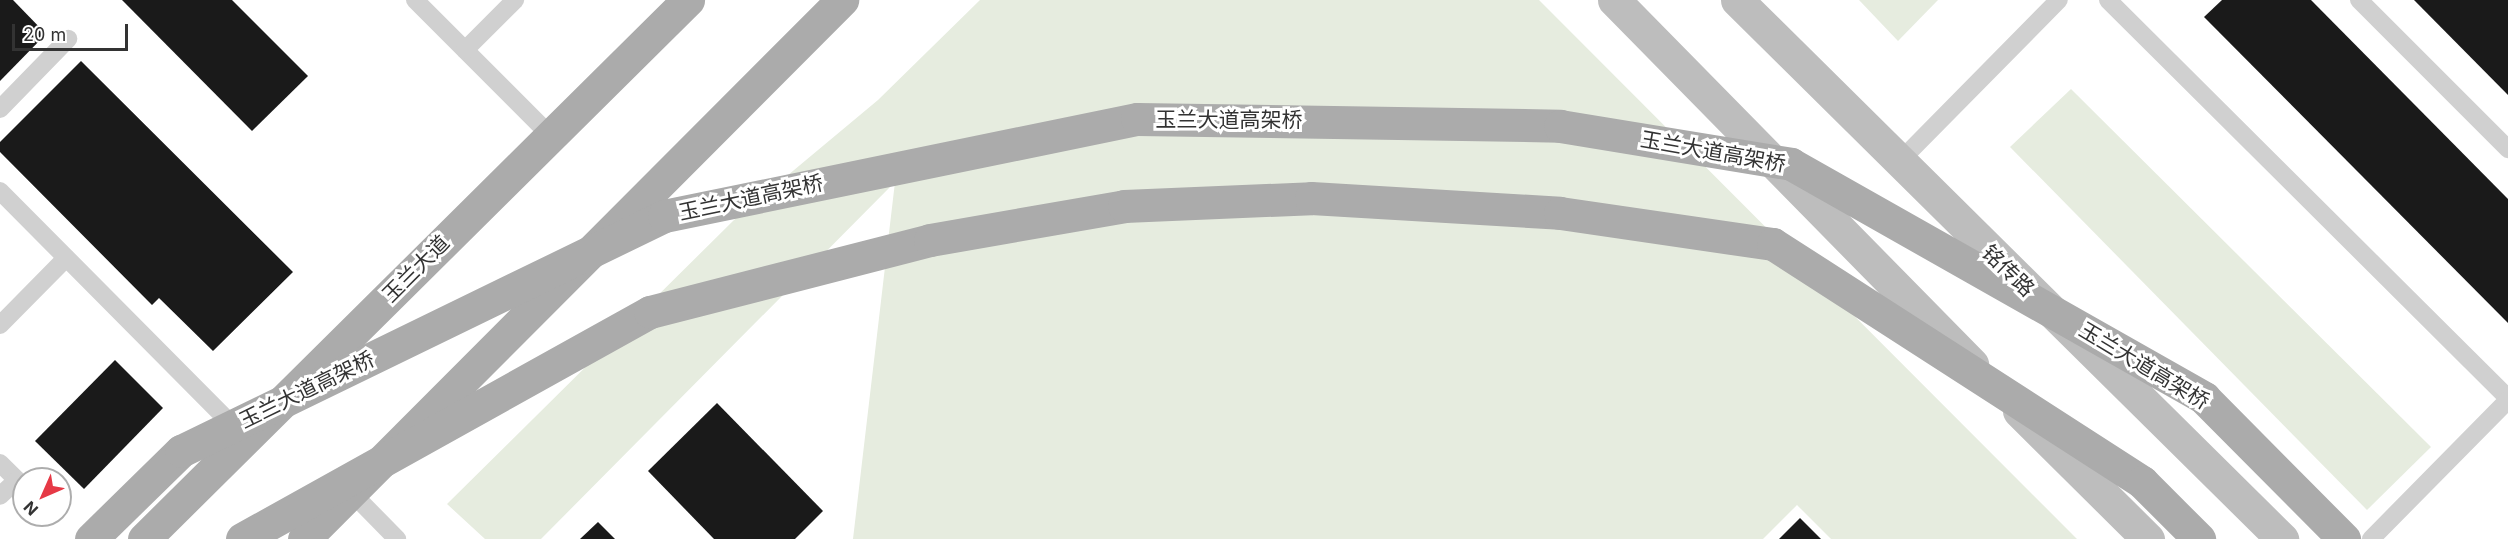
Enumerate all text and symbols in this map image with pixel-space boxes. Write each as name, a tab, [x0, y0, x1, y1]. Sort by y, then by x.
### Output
scale bar	[15, 12, 130, 50]
text: 20 m	[23, 24, 66, 45]
street label: 玉兰大道高架桥	[1156, 107, 1302, 133]
street label: 玉兰大道高架桥	[1638, 127, 1788, 177]
street label: 玉兰大道高架桥	[676, 170, 826, 226]
street label: 玉兰大道	[377, 230, 455, 308]
street label: 铭传路	[1977, 240, 2039, 302]
street label: 玉兰大道高架桥	[2075, 317, 2213, 415]
street label: 玉兰大道高架桥	[235, 346, 379, 434]
north arrow	[12, 467, 72, 527]
text: N	[19, 497, 42, 520]

